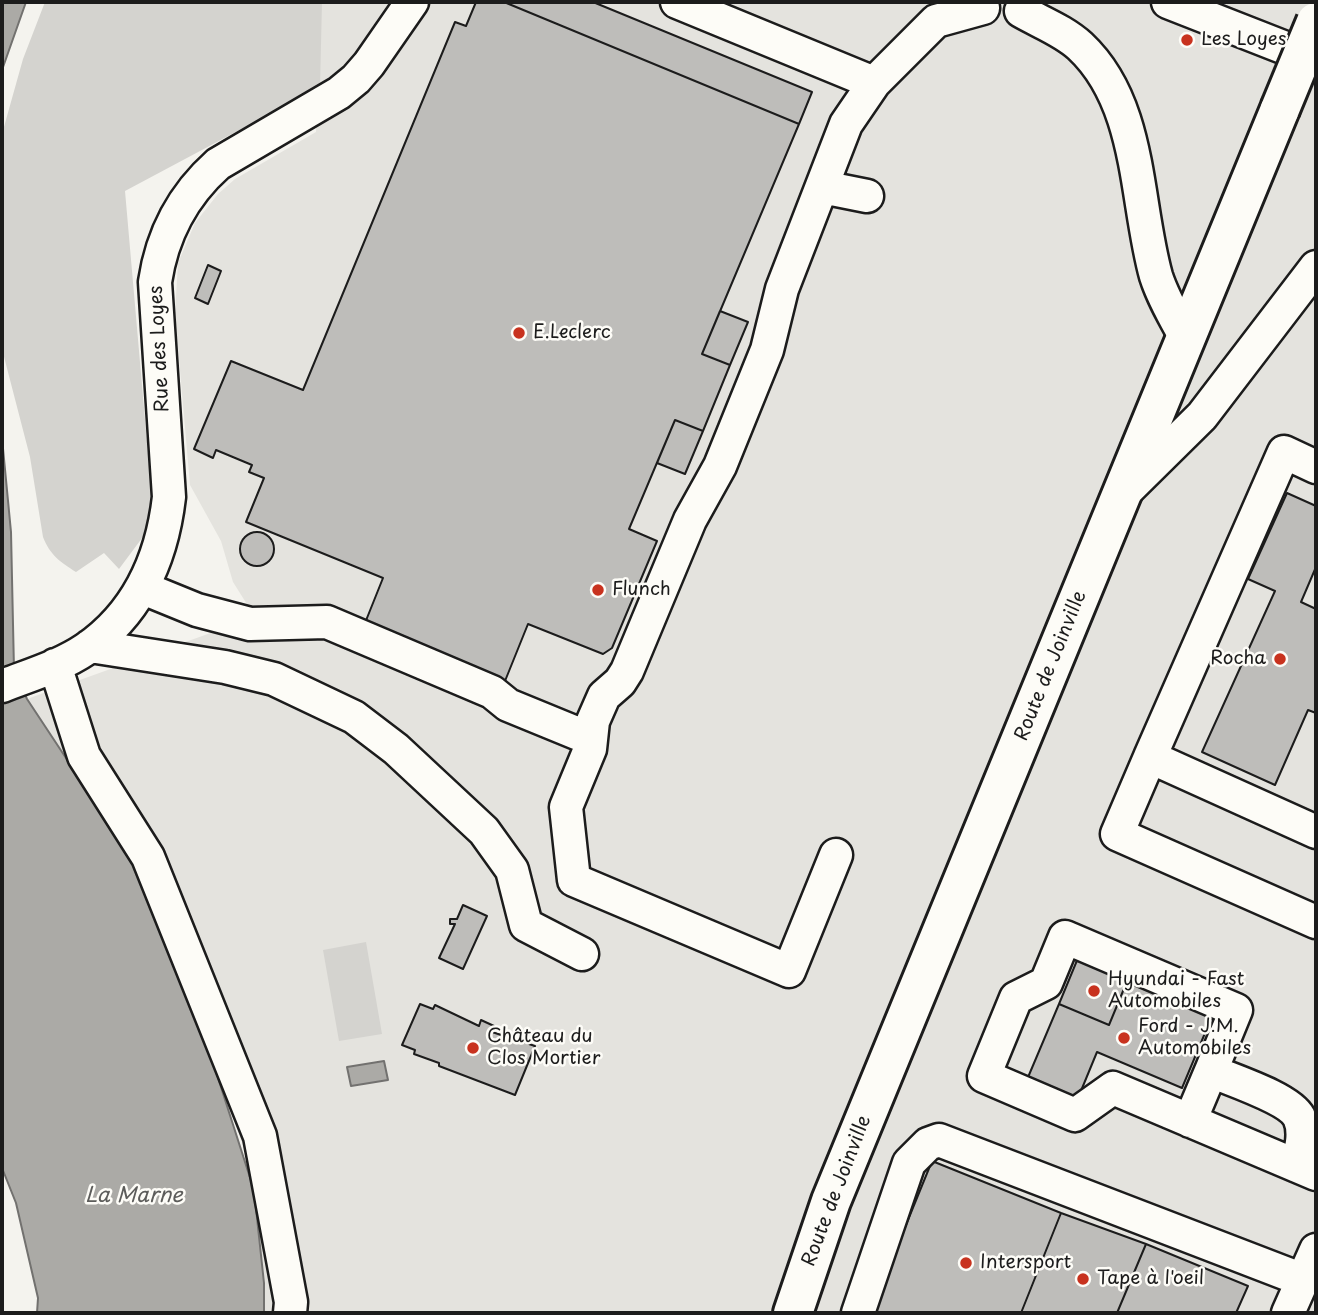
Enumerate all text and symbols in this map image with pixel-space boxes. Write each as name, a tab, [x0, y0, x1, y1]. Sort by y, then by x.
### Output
place label: Les Loyes	[1201, 29, 1286, 51]
marker: Les Loyes	[1179, 32, 1195, 48]
street label: Rue des Loyes	[145, 285, 175, 413]
place label: E.Leclerc	[533, 322, 611, 344]
marker: E.Leclerc	[511, 325, 527, 341]
place label: Flunch	[612, 579, 671, 601]
marker: Flunch	[590, 582, 606, 598]
street label: Route de Joinville	[1011, 588, 1091, 744]
place label: Rocha	[1210, 648, 1266, 670]
marker: Rocha	[1272, 651, 1288, 667]
place label: Hyundai - Fast Automobiles	[1108, 969, 1244, 1013]
marker: Hyundai - Fast Automobiles	[1086, 983, 1102, 999]
place label: Ford - J.M. Automobiles	[1138, 1016, 1251, 1060]
place label: Château du Clos Mortier	[487, 1026, 600, 1070]
marker: Ford - J.M. Automobiles	[1116, 1030, 1132, 1046]
marker: Château du Clos Mortier	[465, 1040, 481, 1056]
street label: Route de Joinville	[798, 1112, 876, 1270]
water label: La Marne	[85, 1183, 183, 1209]
place label: Intersport	[980, 1252, 1071, 1274]
marker: Intersport	[958, 1255, 974, 1271]
place label: Tape à l'oeil	[1097, 1268, 1204, 1290]
marker: Tape à l'oeil	[1075, 1271, 1091, 1287]

